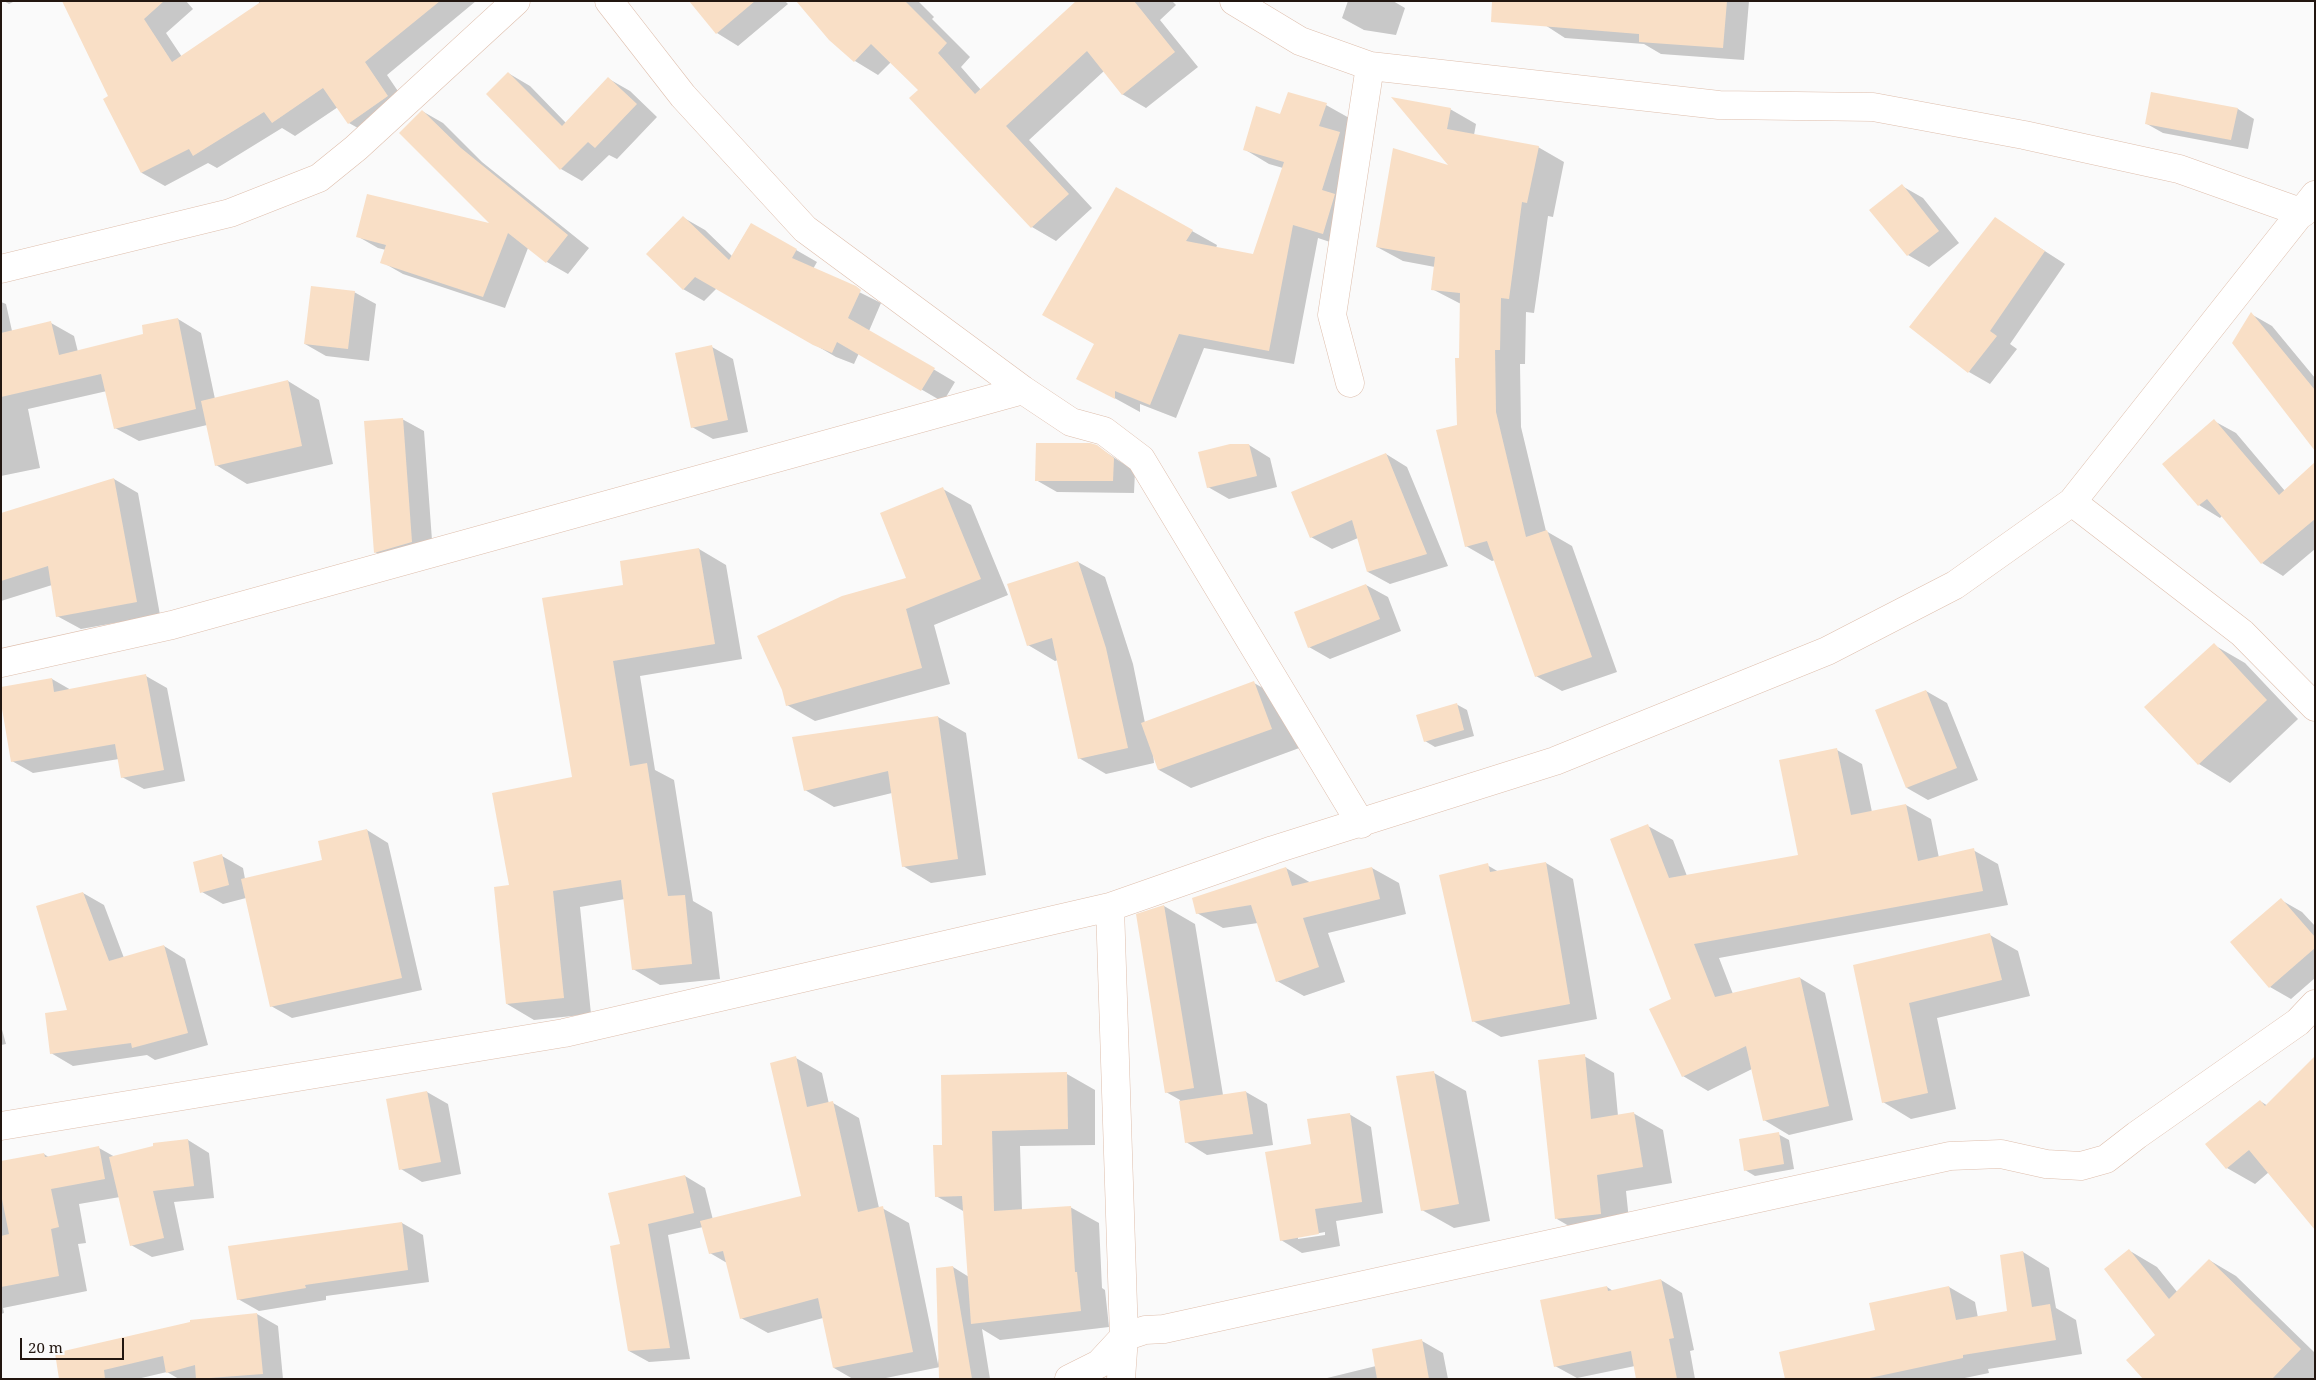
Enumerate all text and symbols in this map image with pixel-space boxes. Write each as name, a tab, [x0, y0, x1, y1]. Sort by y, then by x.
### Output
scale bar	[22, 1328, 126, 1360]
text: 20 m	[28, 1337, 63, 1357]

